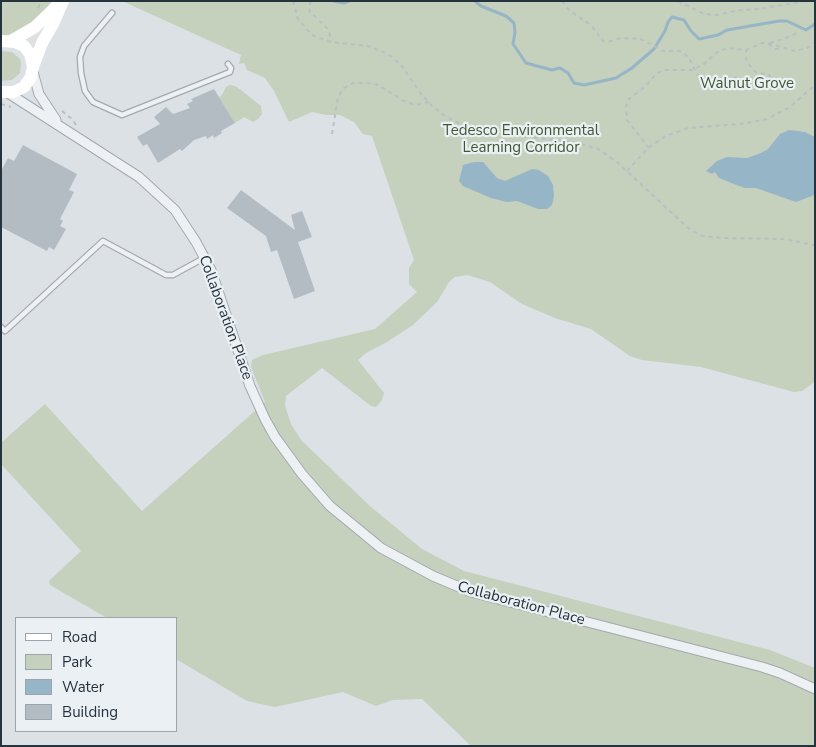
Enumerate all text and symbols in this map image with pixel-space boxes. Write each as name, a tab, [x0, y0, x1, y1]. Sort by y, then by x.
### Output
park label: Walnut Grove	[700, 75, 794, 93]
park label: Tedesco Environmental Learning Corridor	[443, 122, 599, 157]
street label: Collaboration Place	[194, 253, 256, 383]
street label: Collaboration Place	[455, 578, 587, 630]
legend	[15, 617, 178, 732]
text: Road	[62, 627, 97, 647]
text: Park	[62, 652, 92, 672]
text: Water	[62, 677, 104, 697]
text: Building	[62, 702, 118, 722]

